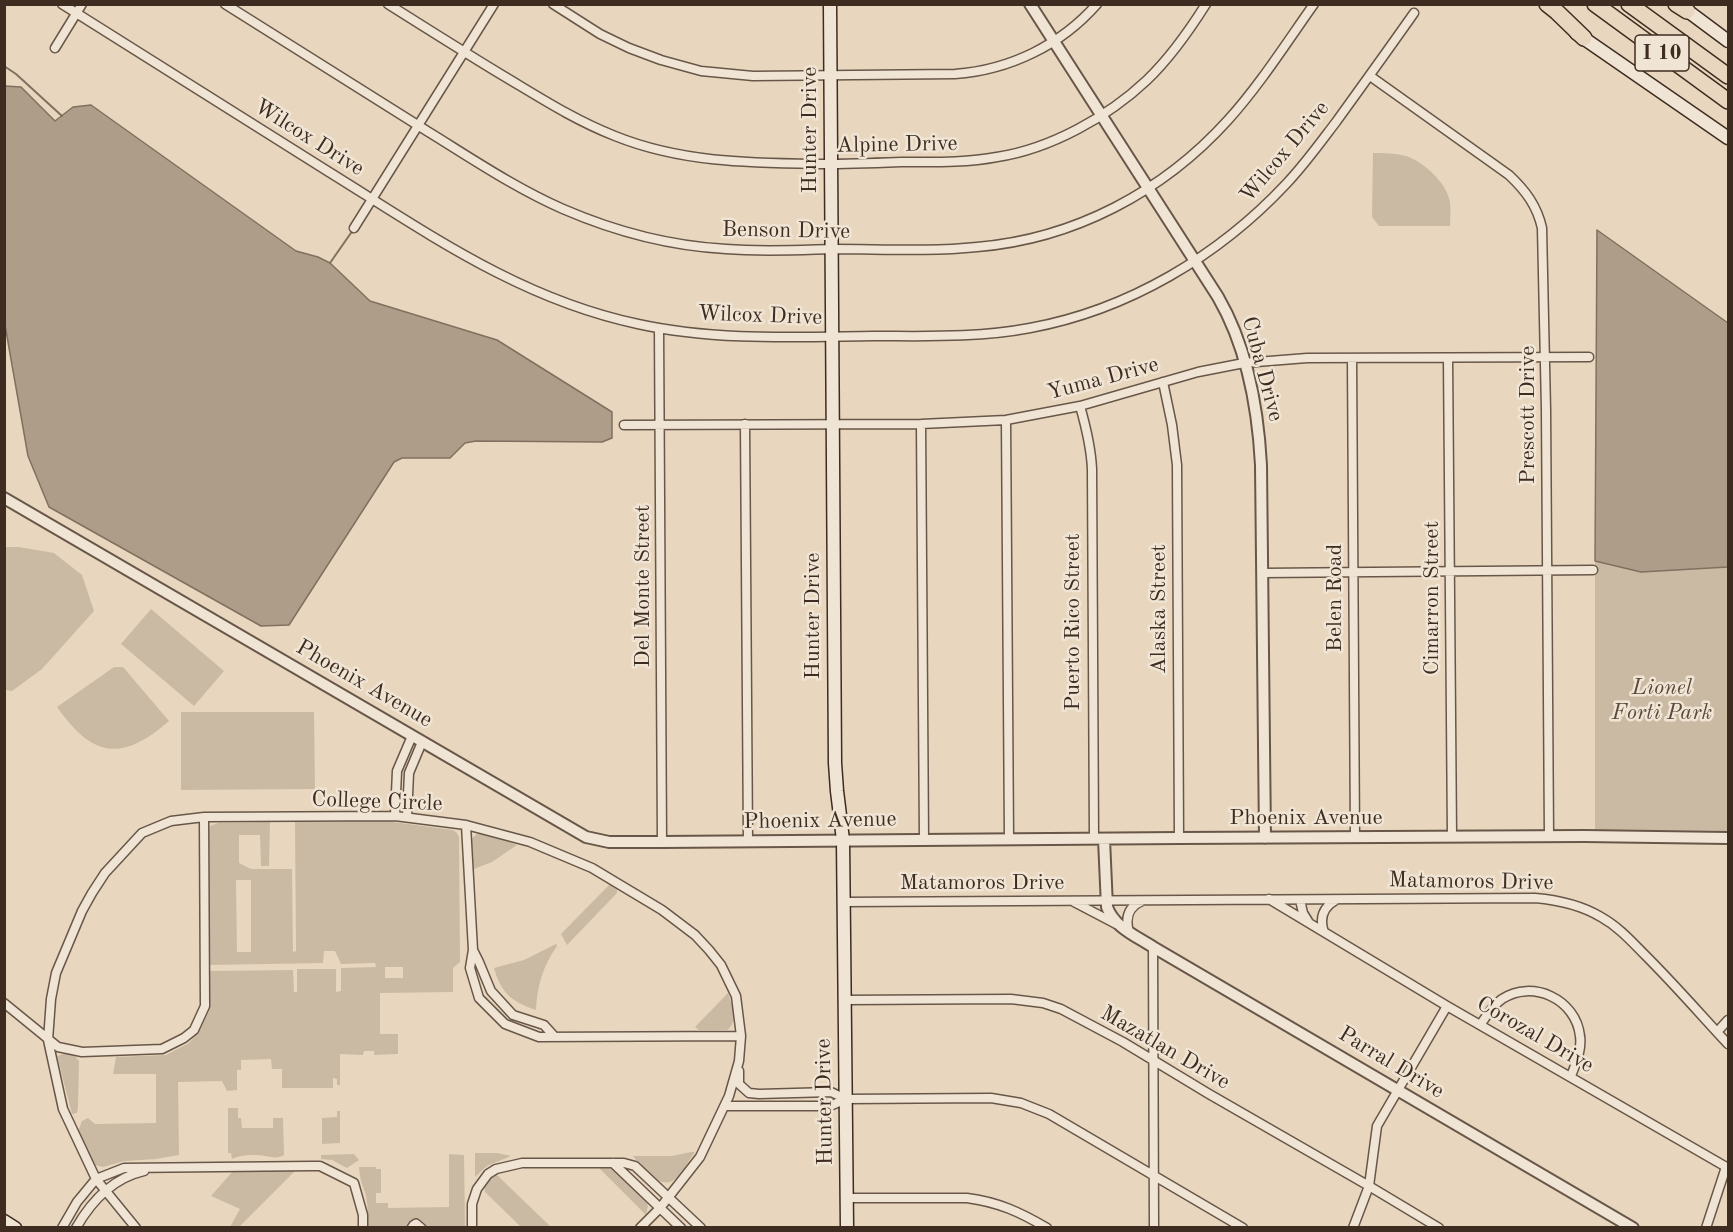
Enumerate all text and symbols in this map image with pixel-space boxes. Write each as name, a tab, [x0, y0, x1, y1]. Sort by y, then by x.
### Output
road number: I 10	[1635, 35, 1689, 71]
street label: Hunter Drive	[797, 67, 823, 193]
street label: Wilcox Drive	[249, 94, 369, 182]
street label: Wilcox Drive	[1235, 96, 1335, 208]
street label: Alpine Drive	[836, 131, 958, 159]
street label: Benson Drive	[722, 217, 850, 245]
street label: Wilcox Drive	[697, 301, 823, 331]
street label: Cuba Drive	[1235, 314, 1289, 424]
street label: Prescott Drive	[1515, 346, 1541, 484]
street label: Yuma Drive	[1044, 351, 1162, 407]
street label: Del Monte Street	[630, 505, 656, 667]
street label: Cimarron Street	[1419, 521, 1445, 675]
street label: Puerto Rico Street	[1060, 533, 1086, 711]
street label: Alaska Street	[1146, 544, 1172, 674]
street label: Belen Road	[1322, 544, 1348, 652]
street label: Hunter Drive	[800, 553, 826, 679]
street label: Phoenix Avenue	[291, 634, 437, 734]
park label: Lionel Forti Park	[1612, 675, 1712, 726]
street label: College Circle	[311, 787, 443, 817]
street label: Phoenix Avenue	[1229, 805, 1383, 831]
street label: Phoenix Avenue	[743, 806, 897, 836]
street label: Matamoros Drive	[1388, 867, 1554, 897]
street label: Matamoros Drive	[900, 870, 1064, 896]
street label: Corozal Drive	[1472, 991, 1598, 1079]
street label: Mazatlan Drive	[1096, 1000, 1234, 1096]
street label: Parral Drive	[1333, 1021, 1449, 1105]
street label: Hunter Drive	[811, 1038, 839, 1166]

